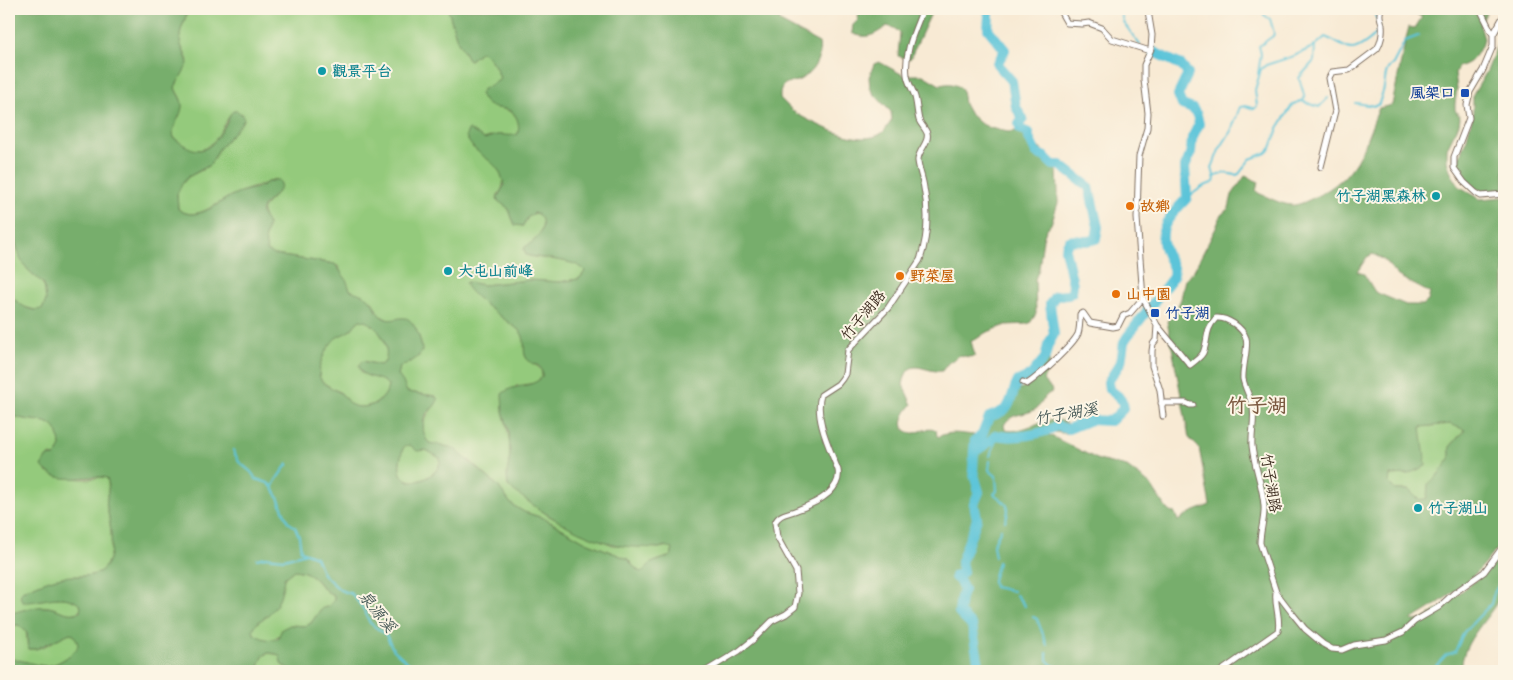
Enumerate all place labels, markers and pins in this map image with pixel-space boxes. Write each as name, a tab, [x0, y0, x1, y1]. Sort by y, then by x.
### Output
place label: 觀景平台	[332, 62, 392, 81]
marker: 觀景平台	[316, 65, 328, 77]
place label: 風架口	[1410, 84, 1455, 103]
marker: 風架口	[1459, 87, 1471, 99]
place label: 竹子湖黑森林	[1336, 187, 1426, 206]
marker: 竹子湖黑森林	[1430, 190, 1442, 202]
place label: 故鄉	[1140, 197, 1170, 216]
marker: 故鄉	[1124, 200, 1136, 212]
place label: 大屯山前峰	[458, 262, 533, 281]
marker: 大屯山前峰	[442, 265, 454, 277]
place label: 野菜屋	[910, 267, 955, 286]
marker: 野菜屋	[894, 270, 906, 282]
place label: 山中園	[1126, 285, 1171, 304]
marker: 山中園	[1110, 288, 1122, 300]
place label: 竹子湖	[1165, 304, 1210, 323]
marker: 竹子湖	[1149, 307, 1161, 319]
place label: 竹子湖山	[1428, 499, 1488, 518]
marker: 竹子湖山	[1412, 502, 1424, 514]

